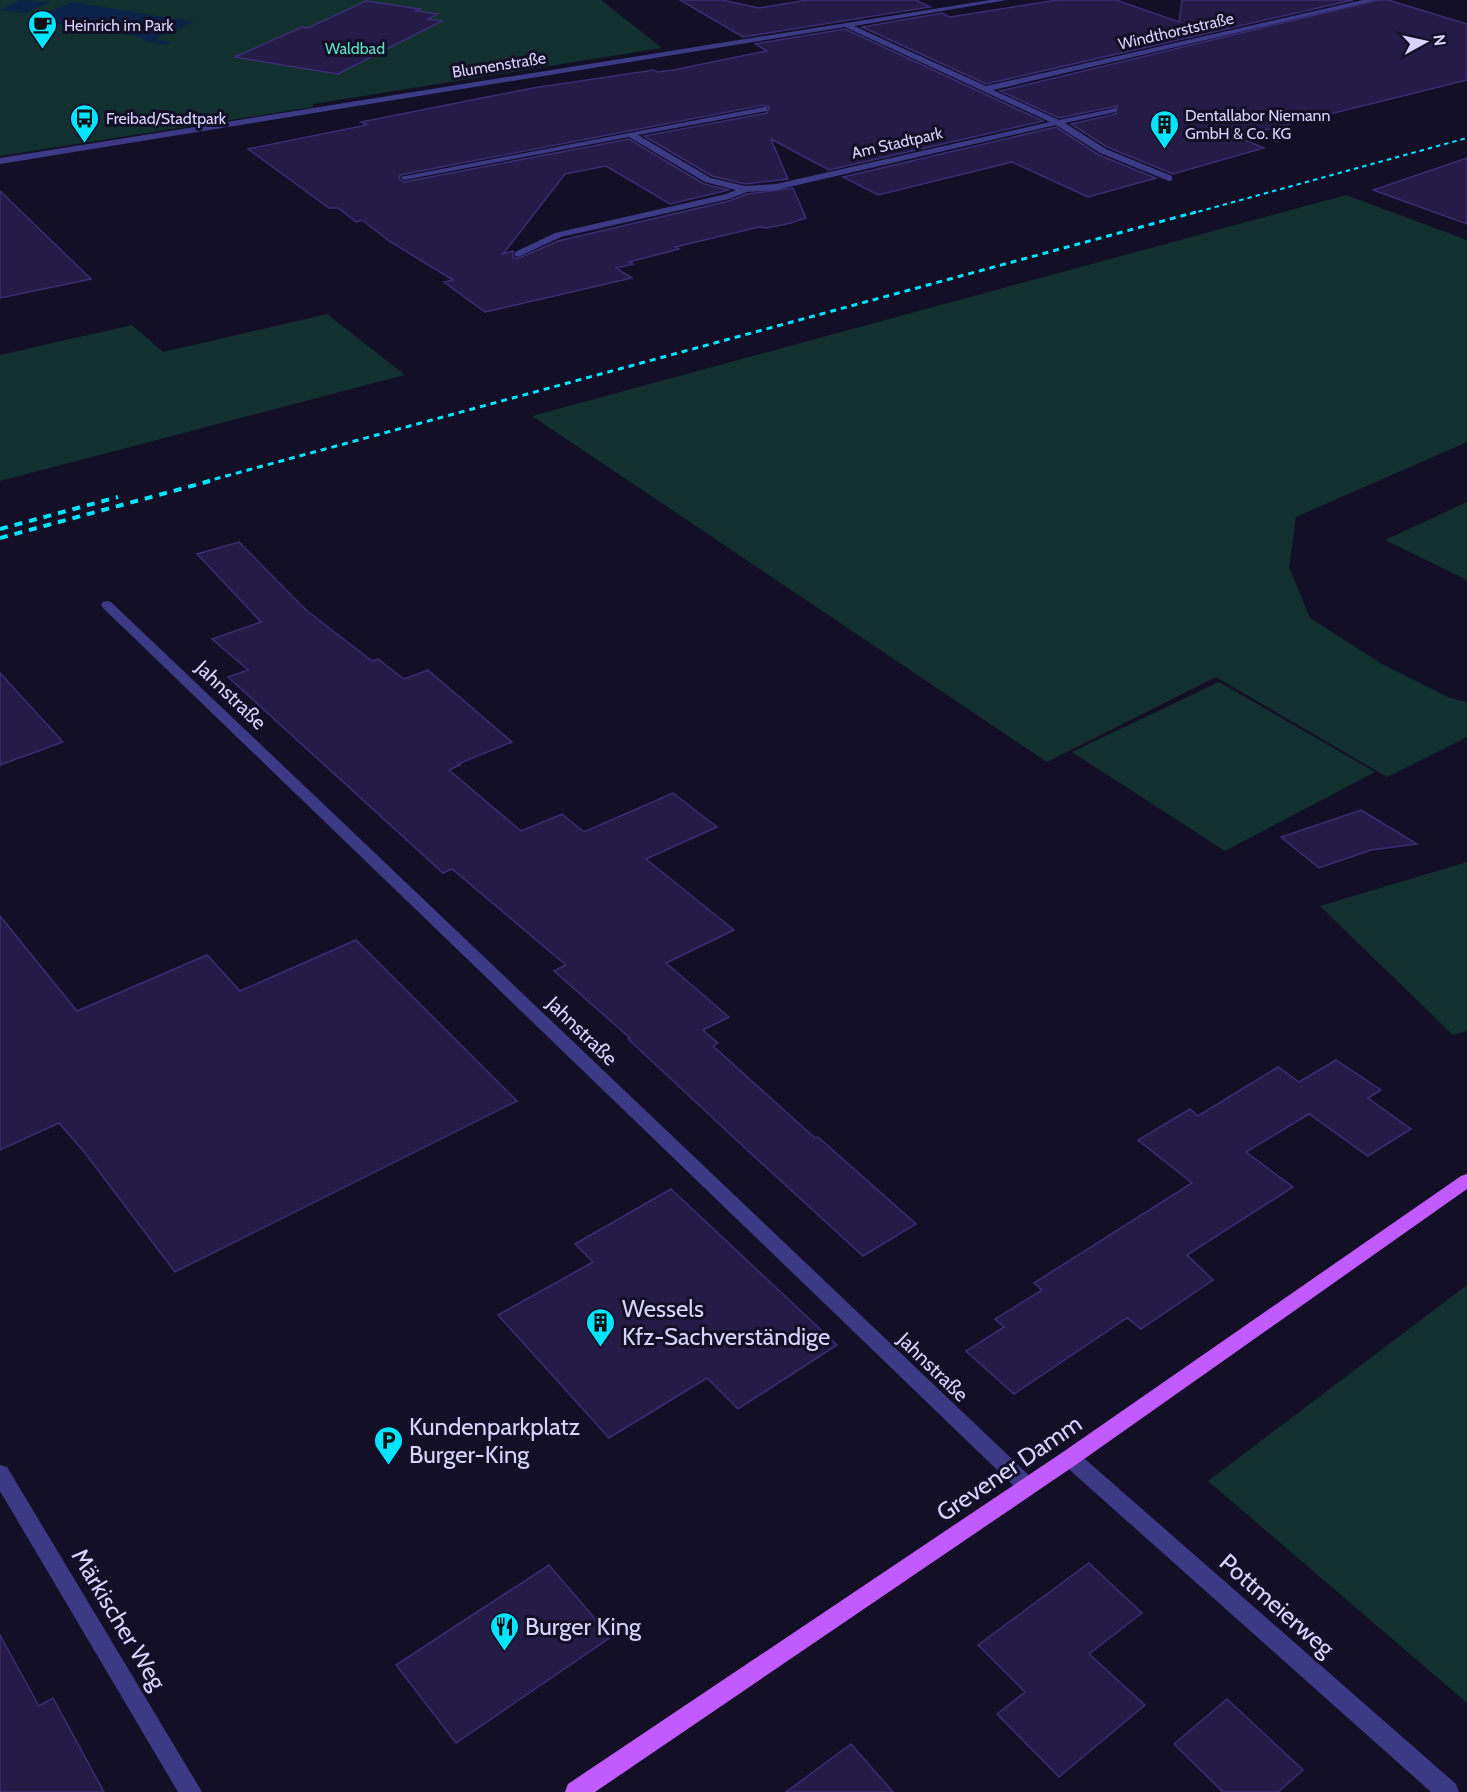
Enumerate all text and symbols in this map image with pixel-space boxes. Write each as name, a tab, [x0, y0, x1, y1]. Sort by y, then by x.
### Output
street label: Windthorststraße	[1116, 8, 1236, 54]
cafe icon: Heinrich im Park	[27, 9, 59, 51]
north arrow	[1395, 12, 1455, 72]
place label: Heinrich im Park	[64, 16, 174, 35]
text: N	[1429, 33, 1450, 47]
park label: Waldbad	[325, 39, 385, 58]
street label: Blumenstraße	[451, 48, 547, 82]
bus stop icon: Freibad/Stadtpark	[69, 102, 101, 144]
place label: Dentallabor Niemann GmbH & Co. KG	[1185, 106, 1331, 143]
building icon: Dentallabor Niemann GmbH & Co. KG	[1148, 108, 1180, 150]
place label: Freibad/Stadtpark	[106, 109, 227, 128]
street label: Am Stadtpark	[850, 123, 945, 163]
street label: Jahnstraße	[190, 655, 271, 735]
street label: Jahnstraße	[541, 991, 622, 1071]
place label: Wessels Kfz-Sachverständige	[622, 1294, 830, 1351]
building icon: Wessels Kfz-Sachverständige	[585, 1306, 617, 1348]
street label: Jahnstraße	[892, 1327, 973, 1407]
street label: Grevener Damm	[931, 1409, 1087, 1527]
place label: Kundenparkplatz Burger-King	[409, 1412, 580, 1469]
parking icon: Kundenparkplatz Burger-King	[372, 1424, 404, 1466]
street label: Märkischer Weg	[66, 1543, 173, 1696]
street label: Pottmeierweg	[1214, 1547, 1341, 1663]
restaurant icon: Burger King	[488, 1610, 520, 1652]
place label: Burger King	[525, 1612, 642, 1641]

